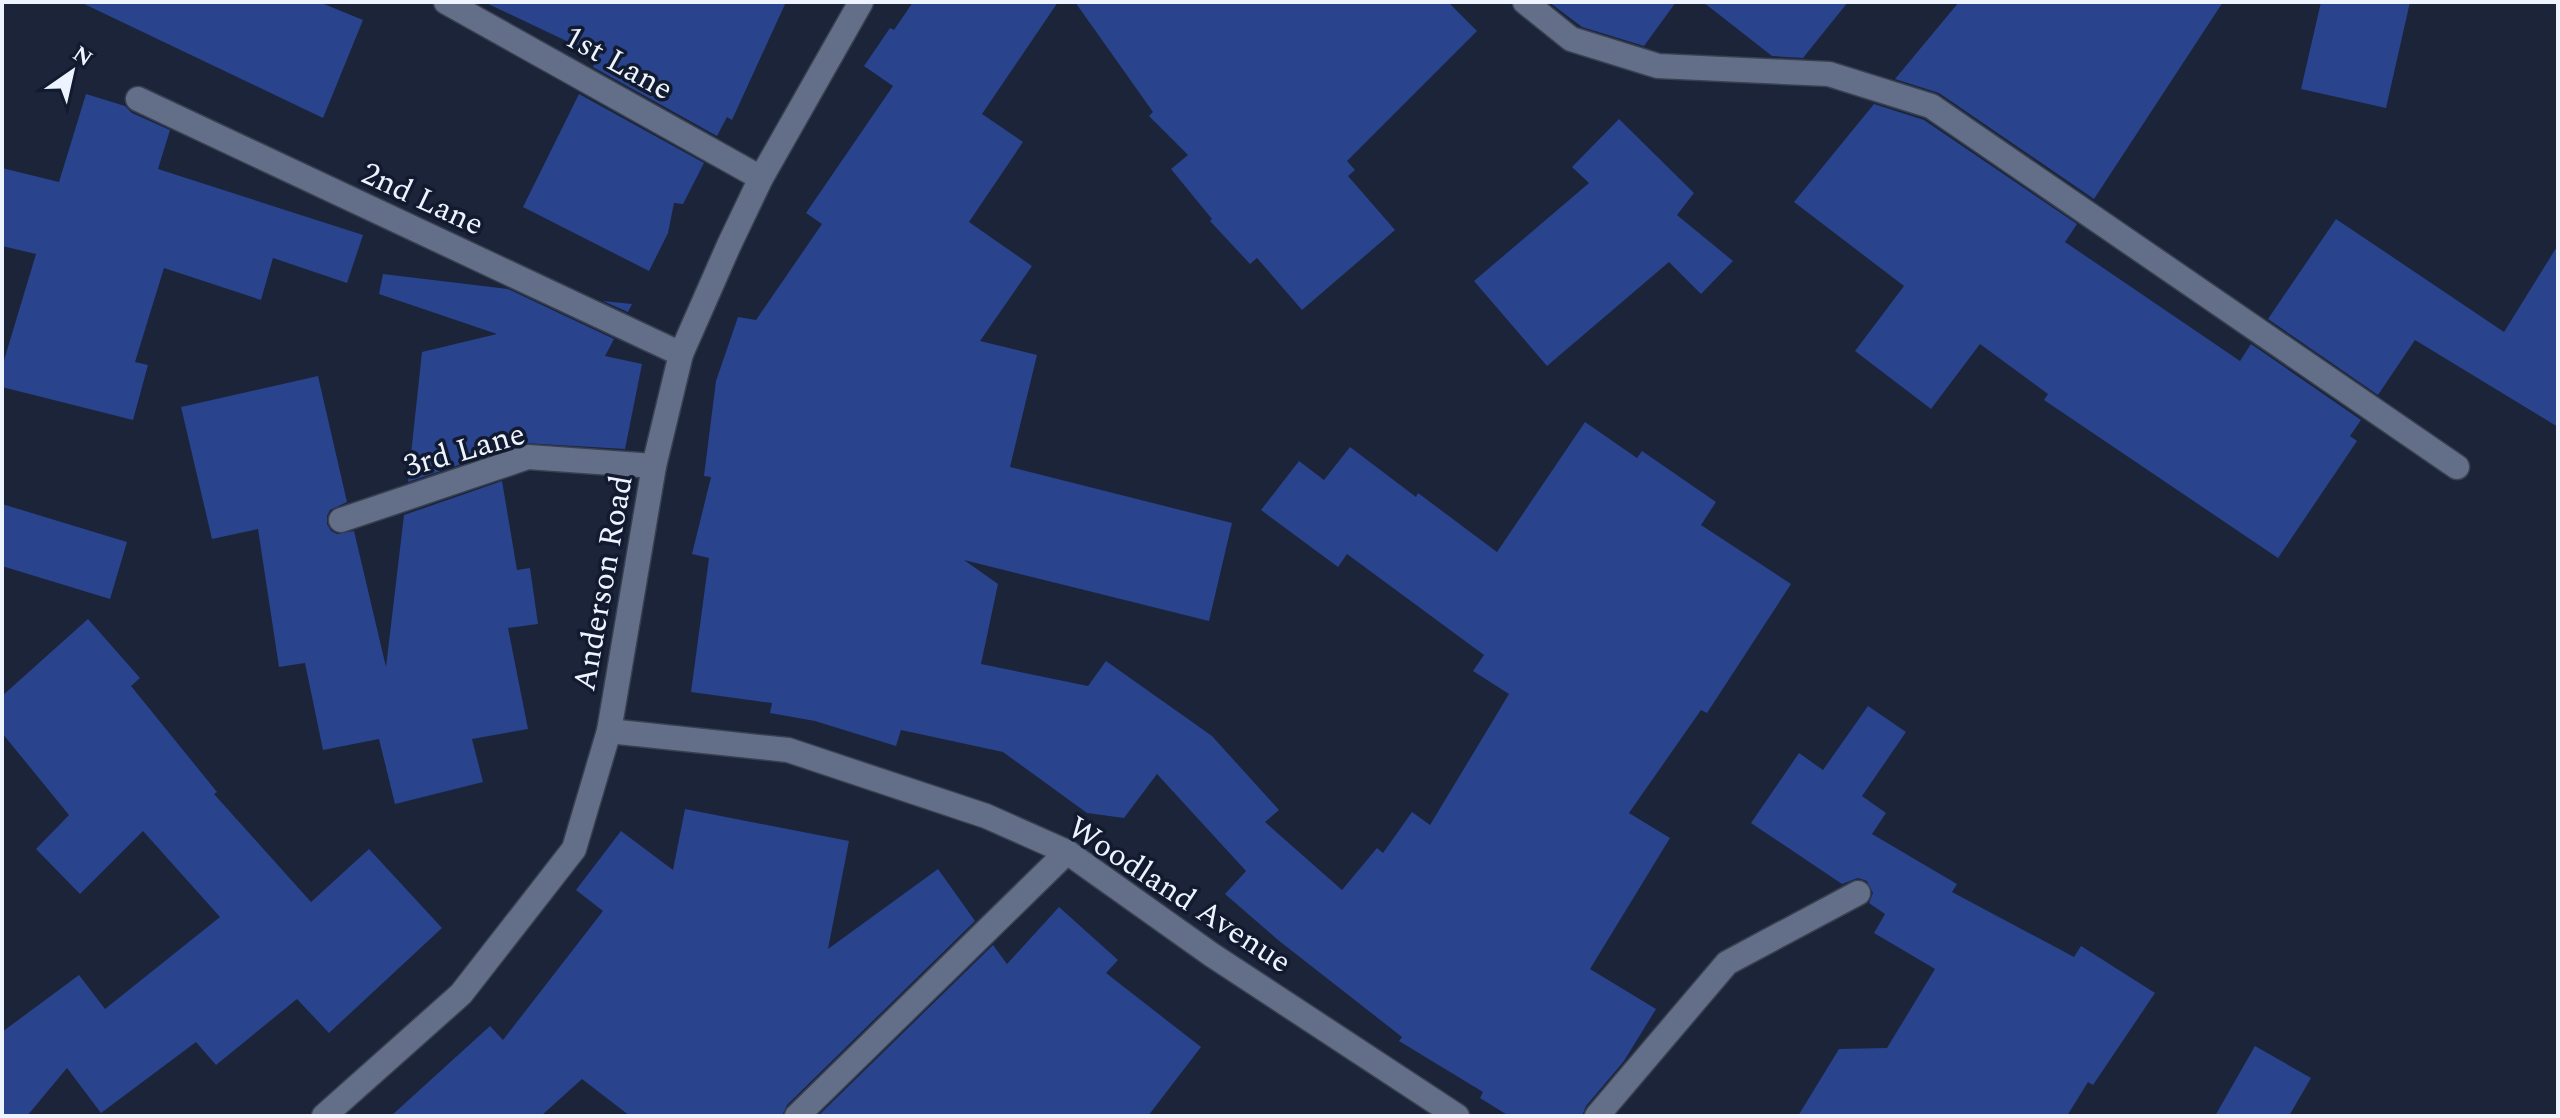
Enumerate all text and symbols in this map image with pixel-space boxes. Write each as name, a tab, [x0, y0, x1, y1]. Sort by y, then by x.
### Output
street label: 1st Lane	[554, 13, 682, 114]
north arrow	[32, 32, 112, 112]
text: N	[66, 38, 99, 75]
street label: 2nd Lane	[353, 150, 492, 249]
street label: 3rd Lane	[398, 410, 531, 491]
street label: Anderson Road	[560, 471, 647, 695]
street label: Woodland Avenue	[1057, 804, 1301, 986]

